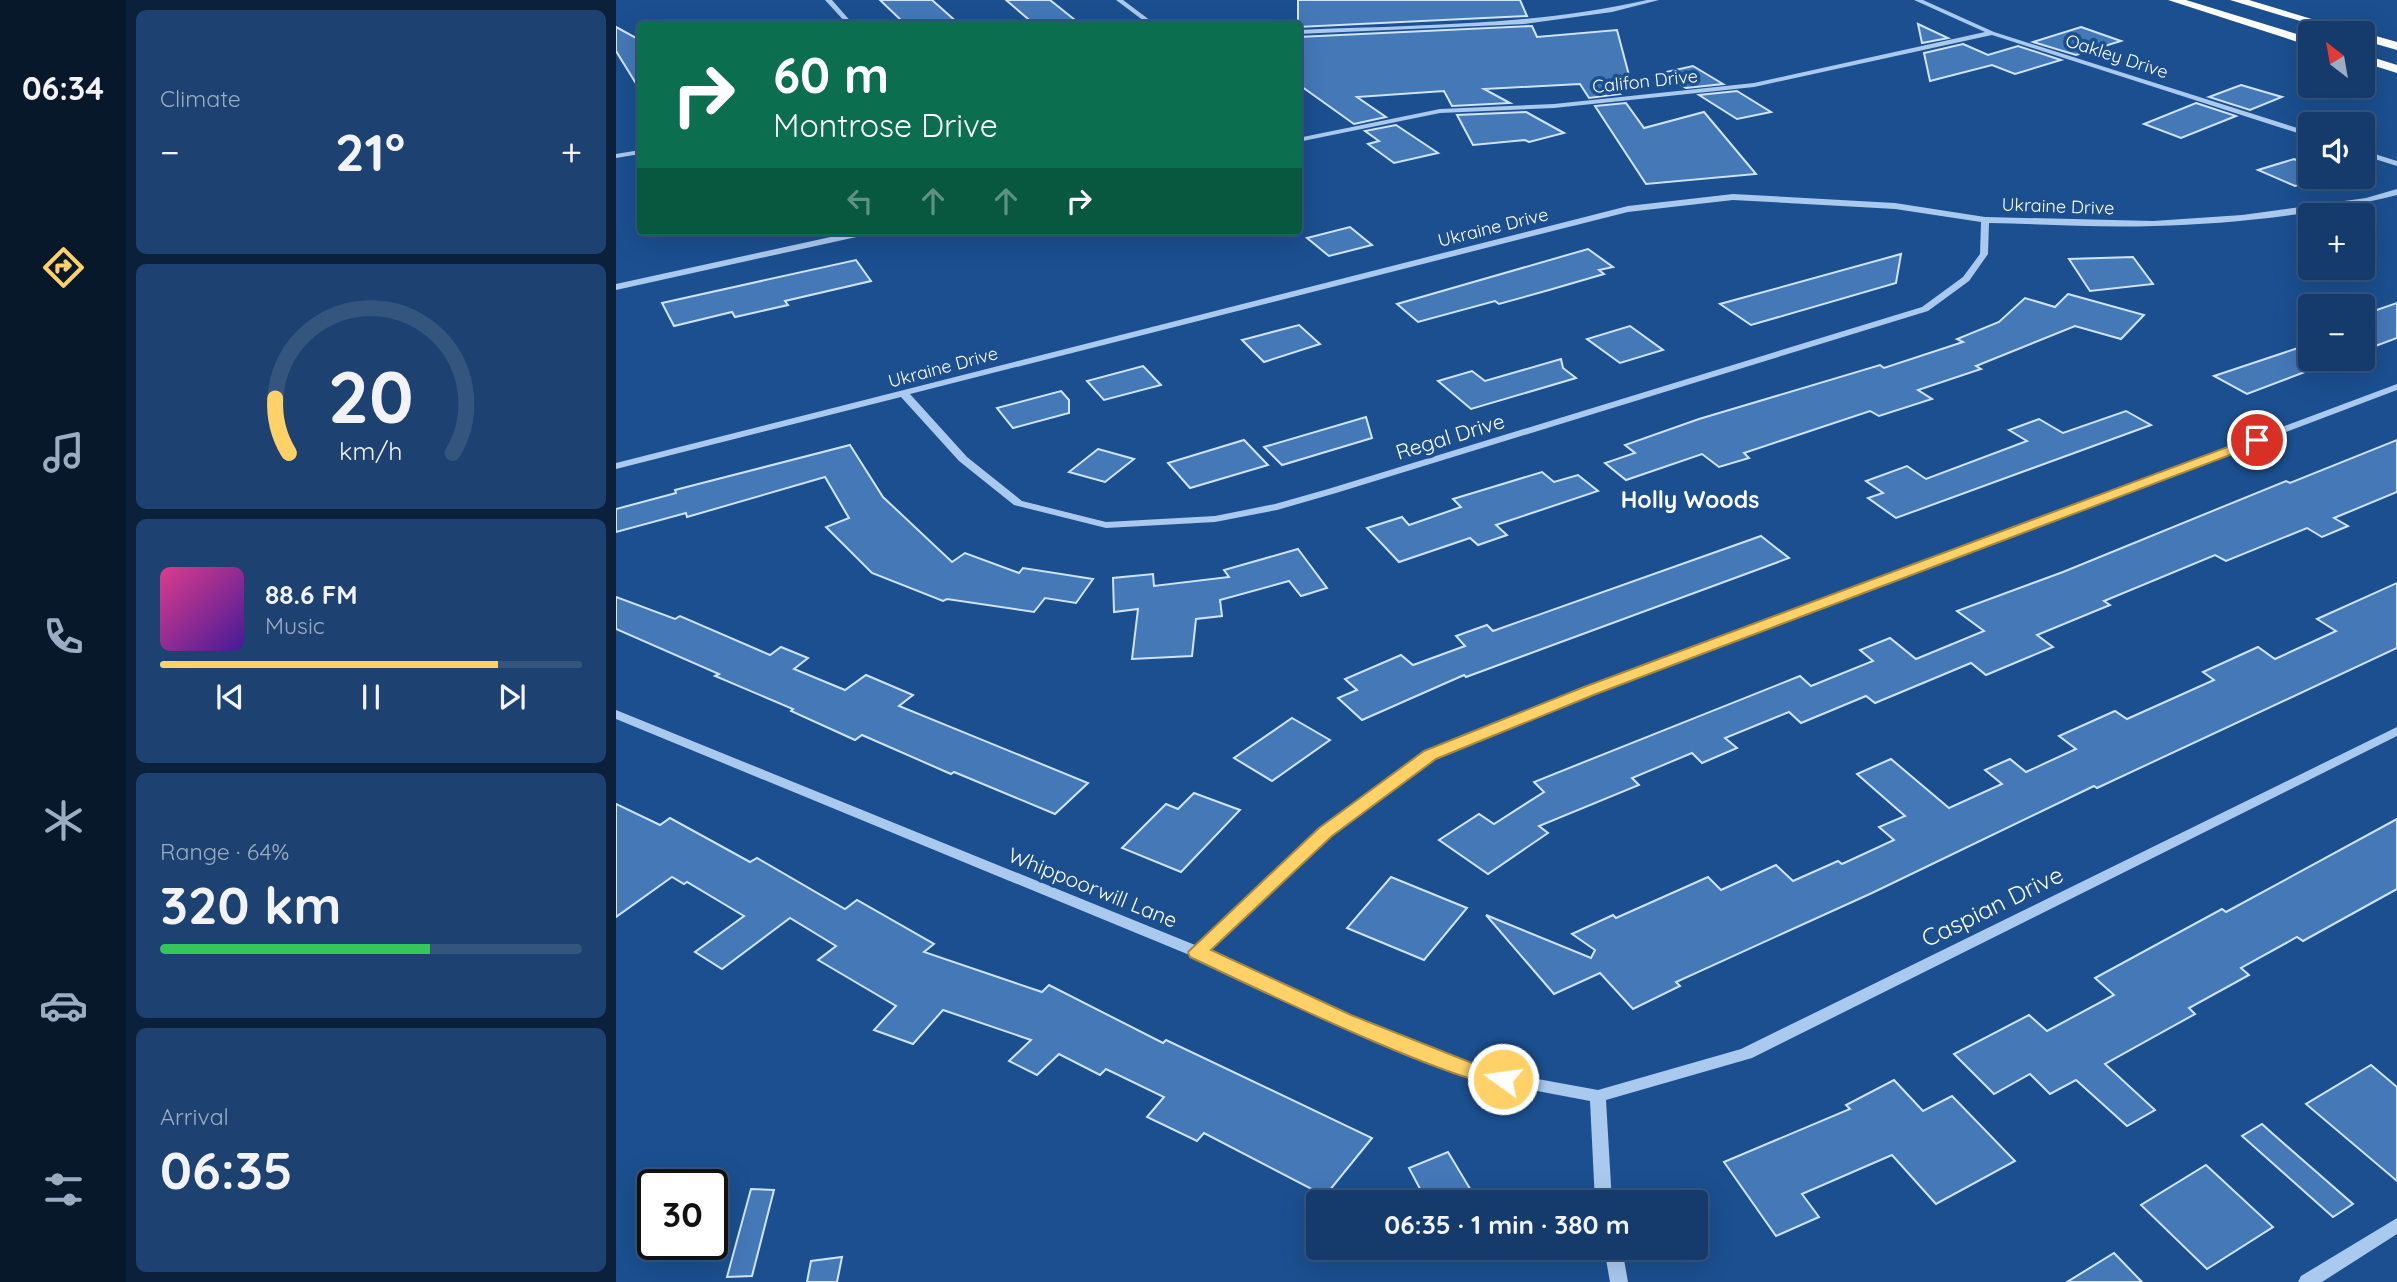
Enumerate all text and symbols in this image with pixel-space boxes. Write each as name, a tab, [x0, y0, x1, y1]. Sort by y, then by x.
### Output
north arrow	[2298, 21, 2375, 98]
map controls	[2298, 21, 2375, 371]
street label: Oakley Drive	[2063, 29, 2171, 83]
text: 60 m	[773, 44, 889, 105]
icon: right	[658, 49, 749, 140]
street label: Califon Drive	[1591, 64, 1699, 98]
text: 06:34	[22, 68, 104, 108]
text: Climate	[160, 84, 241, 113]
text: Montrose Drive	[773, 105, 998, 145]
button: sound	[2298, 112, 2375, 189]
text: 21°	[335, 119, 405, 184]
text: −	[160, 128, 180, 176]
text: +	[561, 128, 582, 176]
icon: left	[841, 182, 879, 220]
icon: ahead	[914, 182, 952, 220]
icon: ahead	[987, 182, 1025, 220]
icon: right	[1060, 182, 1098, 220]
street label: Ukraine Drive	[2001, 193, 2115, 219]
street label: Ukraine Drive	[1436, 202, 1550, 252]
button: +	[2298, 203, 2375, 280]
icon: directions	[39, 243, 88, 292]
button: −	[2298, 294, 2375, 371]
street label: Ukraine Drive	[886, 341, 1000, 393]
text: 20	[328, 350, 414, 441]
street label: Regal Drive	[1392, 407, 1508, 465]
pin	[2227, 410, 2287, 470]
icon: arrive	[2238, 421, 2276, 459]
icon: music	[39, 428, 88, 477]
text: km/h	[339, 434, 403, 465]
district label: Holly Woods	[1621, 485, 1759, 514]
text: 88.6 FM	[265, 578, 358, 611]
text: Music	[265, 611, 325, 640]
icon: phone	[39, 612, 88, 661]
icon: previous	[211, 678, 249, 716]
icon: pause	[352, 678, 390, 716]
icon: next	[493, 678, 531, 716]
icon: climate	[39, 796, 88, 845]
text: Range · 64%	[160, 837, 289, 866]
street label: Whippoorwill Lane	[1005, 841, 1181, 933]
street label: Caspian Drive	[1916, 859, 2068, 953]
text: 320 km	[160, 872, 342, 937]
icon: car	[39, 981, 88, 1030]
position arrow	[1466, 1042, 1540, 1116]
text: Arrival	[160, 1102, 229, 1131]
text: 06:35	[160, 1137, 293, 1202]
icon: filters	[39, 1165, 88, 1214]
speed limit sign: 30	[637, 1169, 728, 1260]
text: 06:35 · 1 min · 380 m	[1384, 1208, 1630, 1241]

